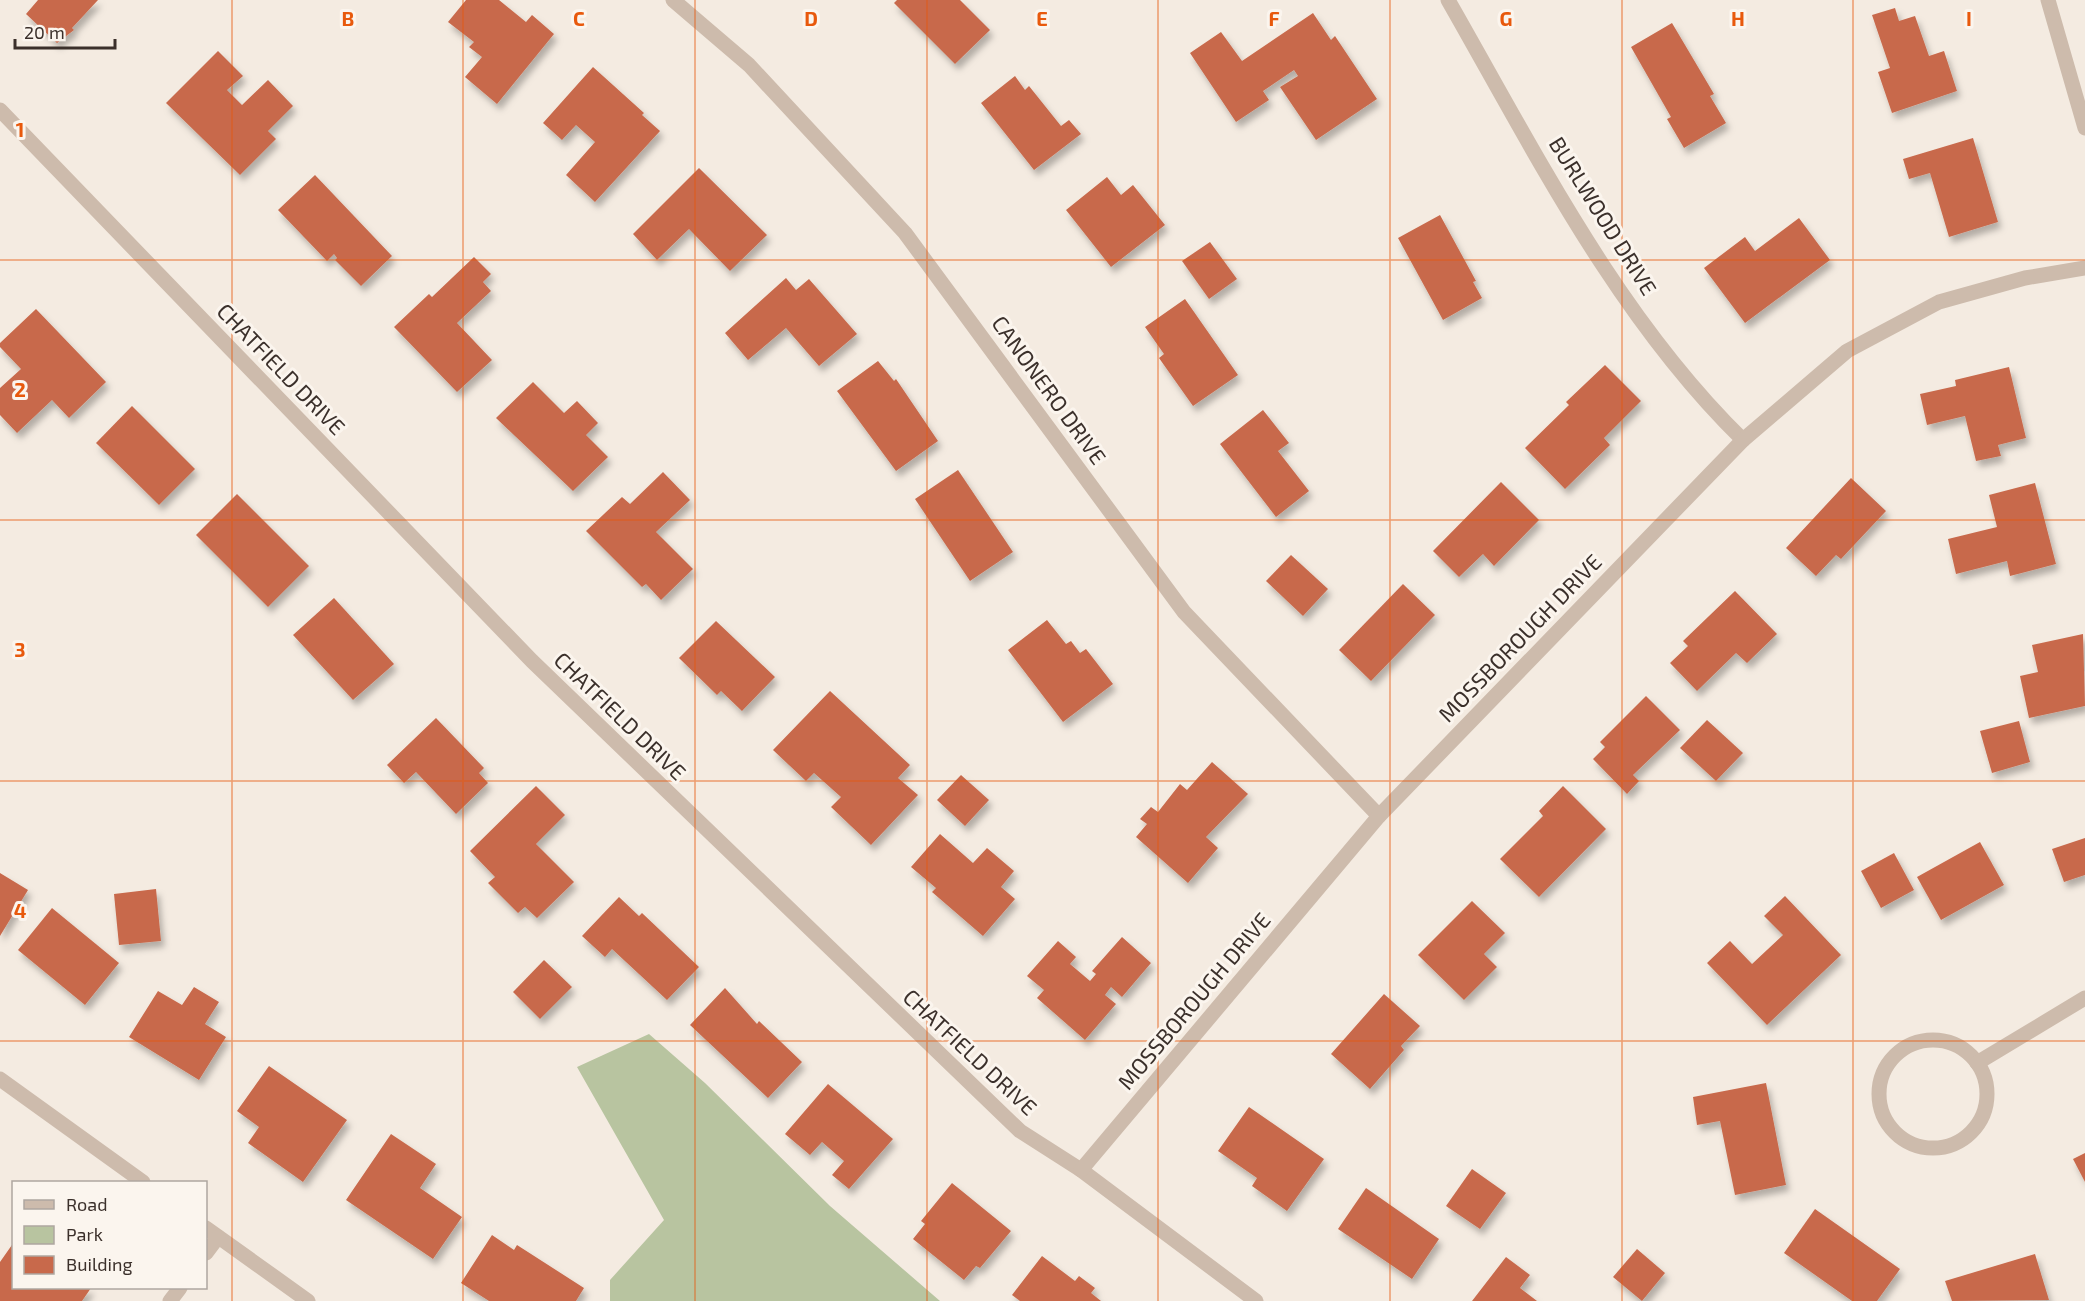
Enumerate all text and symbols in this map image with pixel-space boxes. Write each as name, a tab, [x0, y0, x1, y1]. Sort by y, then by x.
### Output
text: B	[342, 6, 354, 30]
text: C	[573, 6, 585, 30]
text: D	[804, 6, 818, 30]
text: E	[1036, 6, 1048, 30]
text: F	[1268, 6, 1280, 30]
text: G	[1500, 6, 1512, 30]
text: H	[1731, 6, 1745, 30]
text: I	[1966, 6, 1972, 30]
scale bar	[15, 12, 116, 50]
text: 20 m	[24, 21, 65, 43]
text: 1	[16, 117, 24, 141]
street label: BURLWOOD DRIVE	[1545, 132, 1663, 299]
street label: CHATFIELD DRIVE	[212, 297, 351, 440]
street label: CANONERO DRIVE	[987, 310, 1112, 469]
text: 2	[14, 377, 26, 401]
street label: MOSSBOROUGH DRIVE	[1432, 548, 1606, 727]
text: 3	[14, 637, 26, 661]
street label: CHATFIELD DRIVE	[549, 646, 692, 785]
text: 4	[14, 898, 27, 922]
street label: MOSSBOROUGH DRIVE	[1112, 907, 1275, 1094]
street label: CHATFIELD DRIVE	[899, 983, 1043, 1120]
legend	[12, 1181, 207, 1289]
text: Road	[66, 1193, 107, 1215]
text: Park	[66, 1223, 103, 1245]
text: Building	[66, 1253, 133, 1275]

